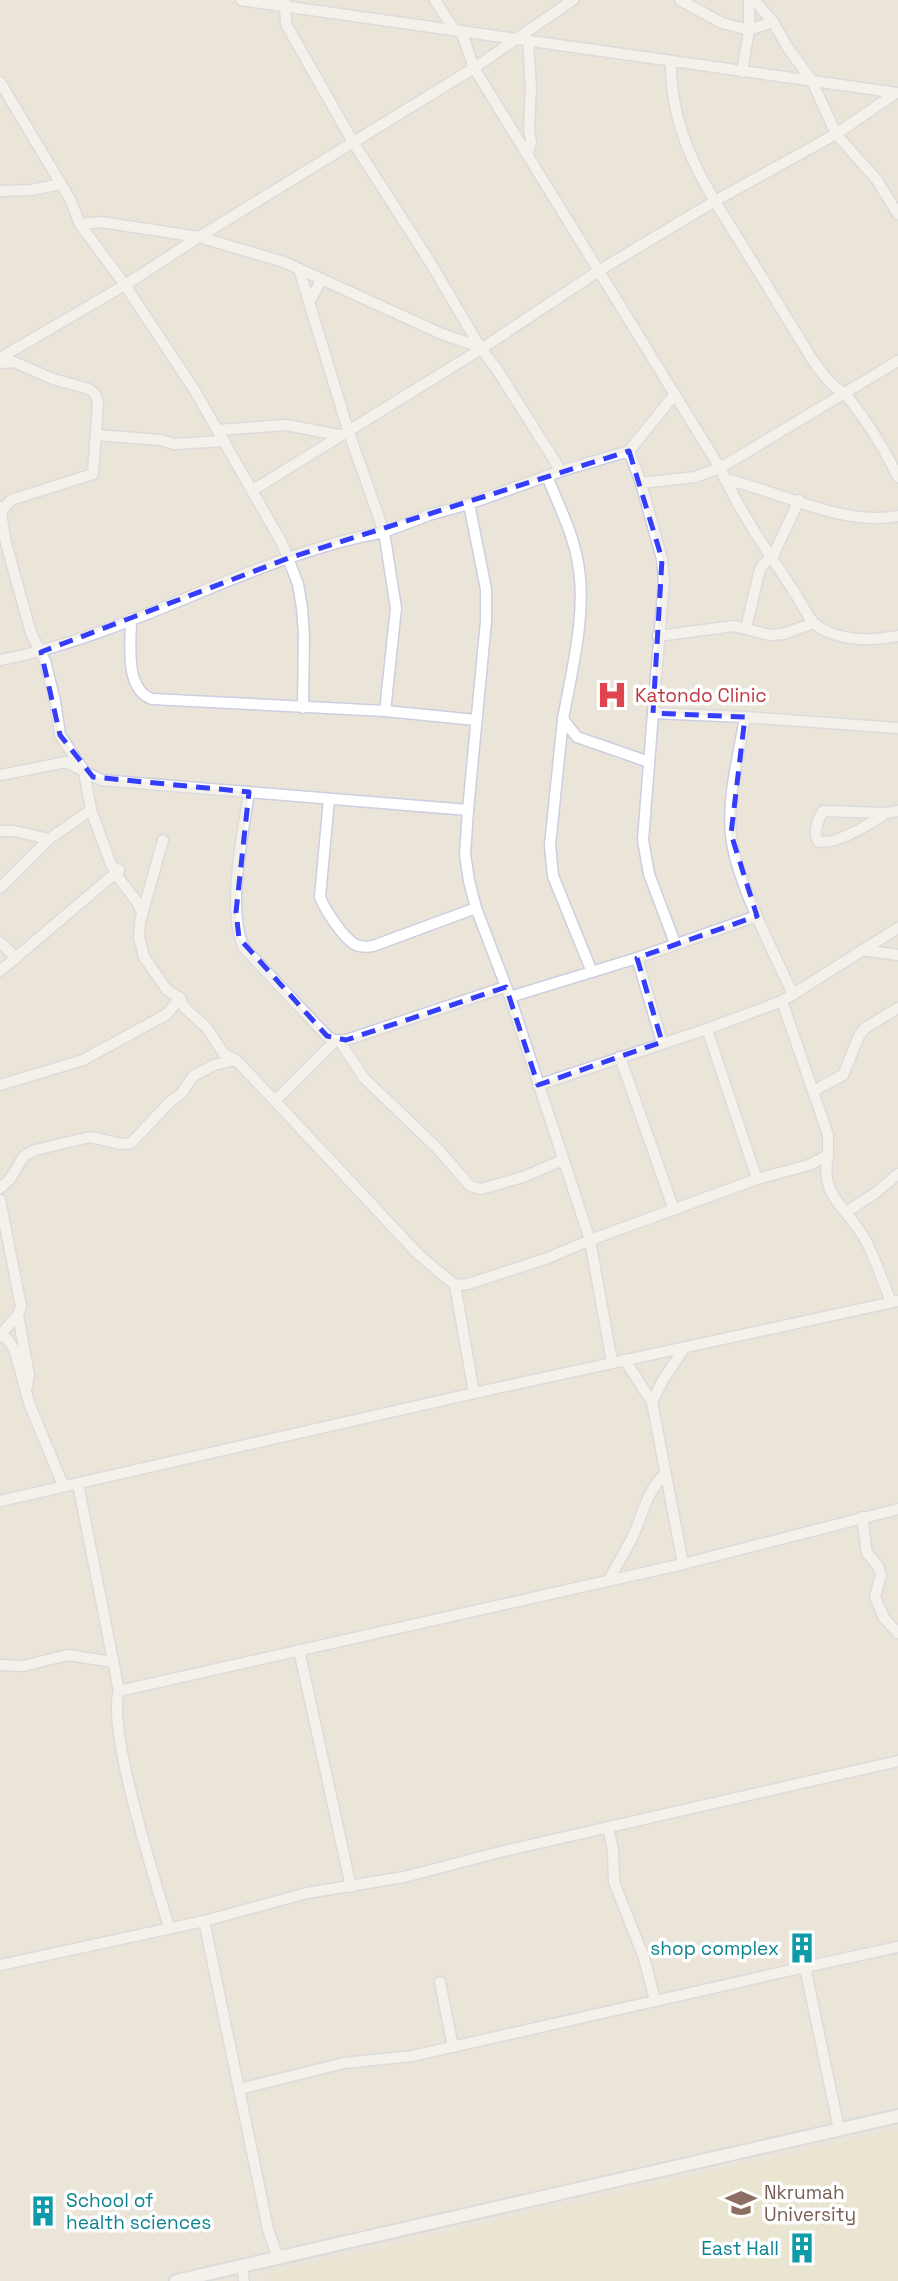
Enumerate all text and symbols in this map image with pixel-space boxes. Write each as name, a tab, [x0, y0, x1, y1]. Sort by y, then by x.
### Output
hospital icon: Katondo Clinic	[595, 678, 629, 712]
place label: Katondo Clinic	[635, 683, 767, 708]
building icon: shop complex	[785, 1931, 819, 1965]
place label: shop complex	[650, 1936, 779, 1961]
place label: Nkrumah University	[764, 2180, 856, 2227]
school or university icon: Nkrumah University	[724, 2186, 758, 2220]
place label: School of health sciences	[66, 2188, 211, 2235]
building icon: School of health sciences	[26, 2194, 60, 2228]
building icon: East Hall	[785, 2231, 819, 2265]
place label: East Hall	[701, 2236, 779, 2261]

